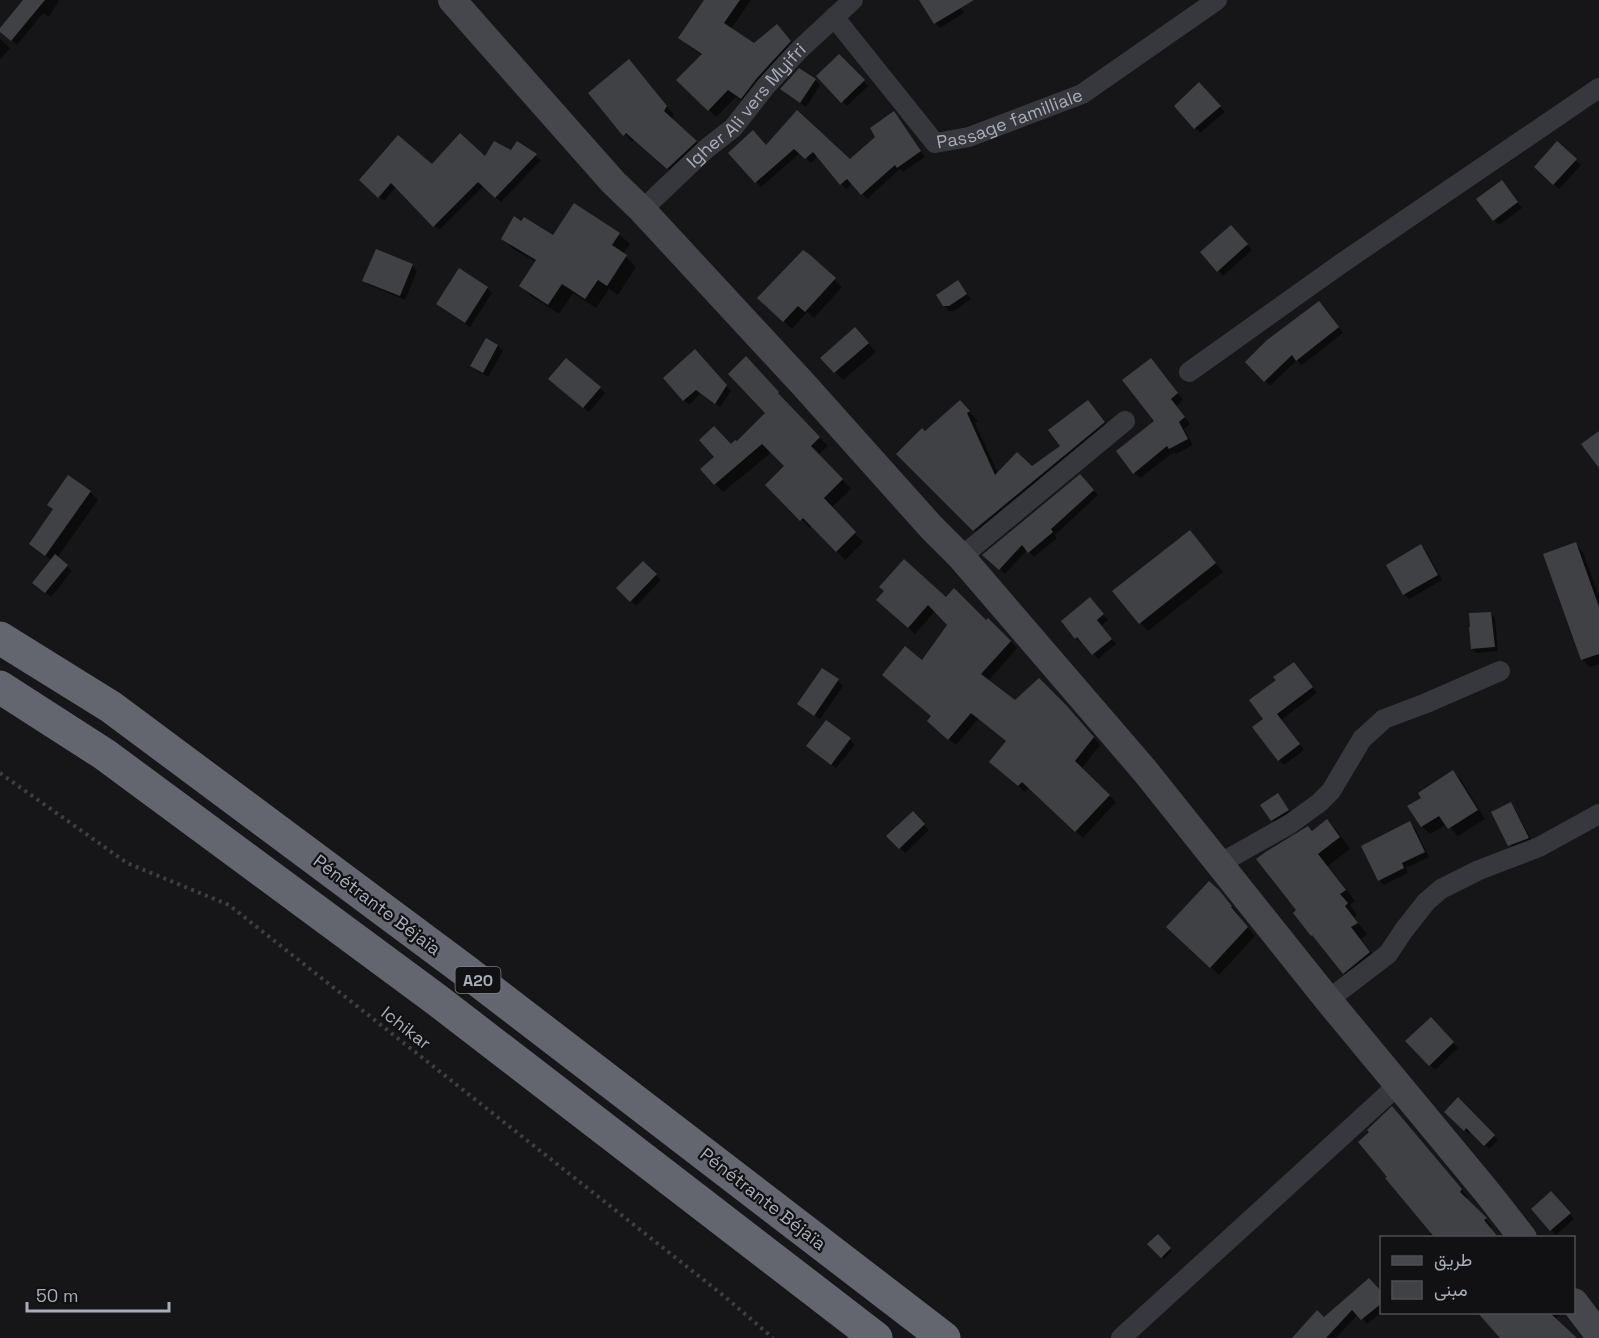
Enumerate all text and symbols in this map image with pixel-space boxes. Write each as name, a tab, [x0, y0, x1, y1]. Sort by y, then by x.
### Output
street label: Igher Ali vers Myifri	[681, 38, 811, 173]
street label: Passage familliale	[935, 83, 1086, 154]
street label: Pénétrante Béjaïa	[309, 849, 446, 960]
road number: A20	[456, 967, 500, 993]
street label: Ichikar	[377, 1001, 436, 1054]
street label: Pénétrante Béjaïa	[696, 1142, 831, 1255]
legend	[1380, 1236, 1575, 1314]
text: طريق	[1434, 1248, 1472, 1271]
scale bar	[27, 1275, 170, 1313]
text: مبنى	[1434, 1278, 1468, 1301]
text: 50 m	[36, 1284, 78, 1307]

